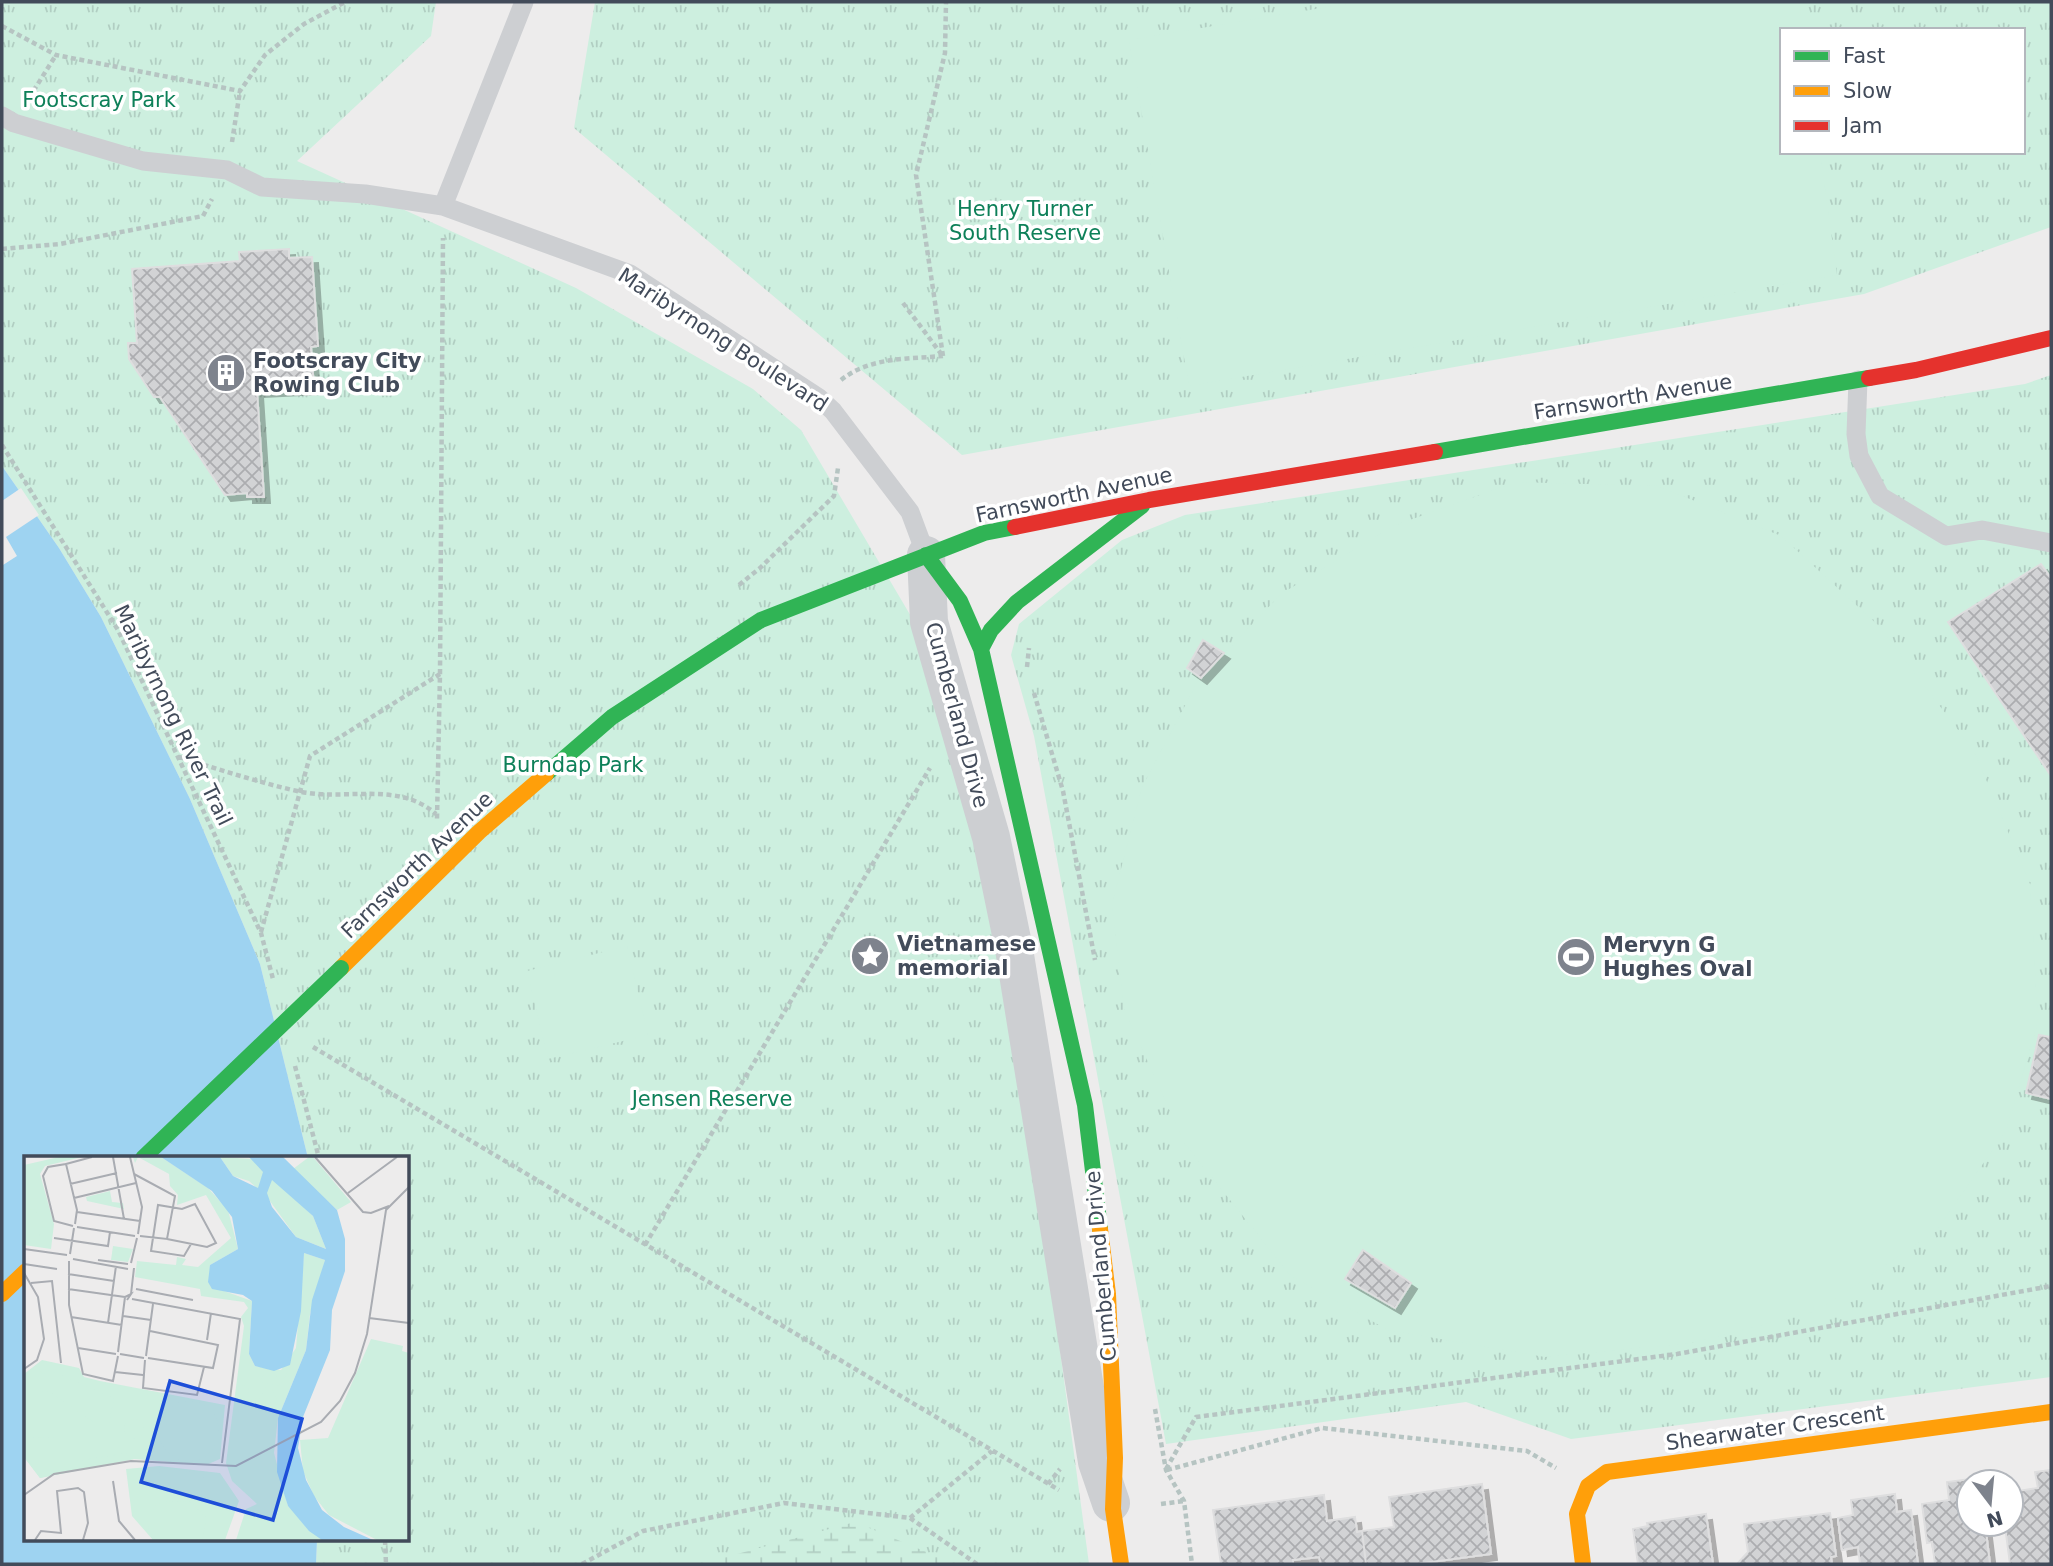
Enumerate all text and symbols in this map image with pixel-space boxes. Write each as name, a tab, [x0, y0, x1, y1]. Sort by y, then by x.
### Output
legend	[1780, 28, 2025, 154]
text: Fast	[1843, 44, 1885, 68]
text: Slow	[1843, 79, 1892, 103]
park label: Footscray Park	[22, 88, 177, 112]
text: Jam	[1841, 114, 1883, 138]
park label: Henry Turner South Reserve	[949, 197, 1101, 245]
street label: Maribyrnong Boulevard	[614, 263, 832, 417]
place label: Footscray City Rowing Club	[253, 349, 422, 397]
building icon: Footscray City Rowing Club	[205, 352, 247, 394]
street label: Farnsworth Avenue	[1532, 369, 1734, 425]
street label: Farnsworth Avenue	[973, 462, 1175, 528]
street label: Maribyrnong River Trail	[109, 601, 237, 829]
street label: Cumberland Drive	[921, 619, 993, 811]
park label: Burndap Park	[503, 753, 644, 777]
street label: Farnsworth Avenue	[337, 787, 497, 943]
place label: Vietnamese memorial	[897, 932, 1036, 980]
place label: Mervyn G Hughes Oval	[1603, 933, 1752, 981]
place icon: Vietnamese memorial	[849, 935, 891, 977]
sports icon: Mervyn G Hughes Oval	[1555, 936, 1597, 978]
park label: Jensen Reserve	[630, 1087, 792, 1111]
inset map	[24, 1156, 410, 1542]
street label: Cumberland Drive	[1081, 1170, 1121, 1362]
street label: Shearwater Crescent	[1664, 1401, 1886, 1455]
north arrow	[1955, 1468, 2025, 1538]
text: N	[1984, 1507, 2005, 1532]

